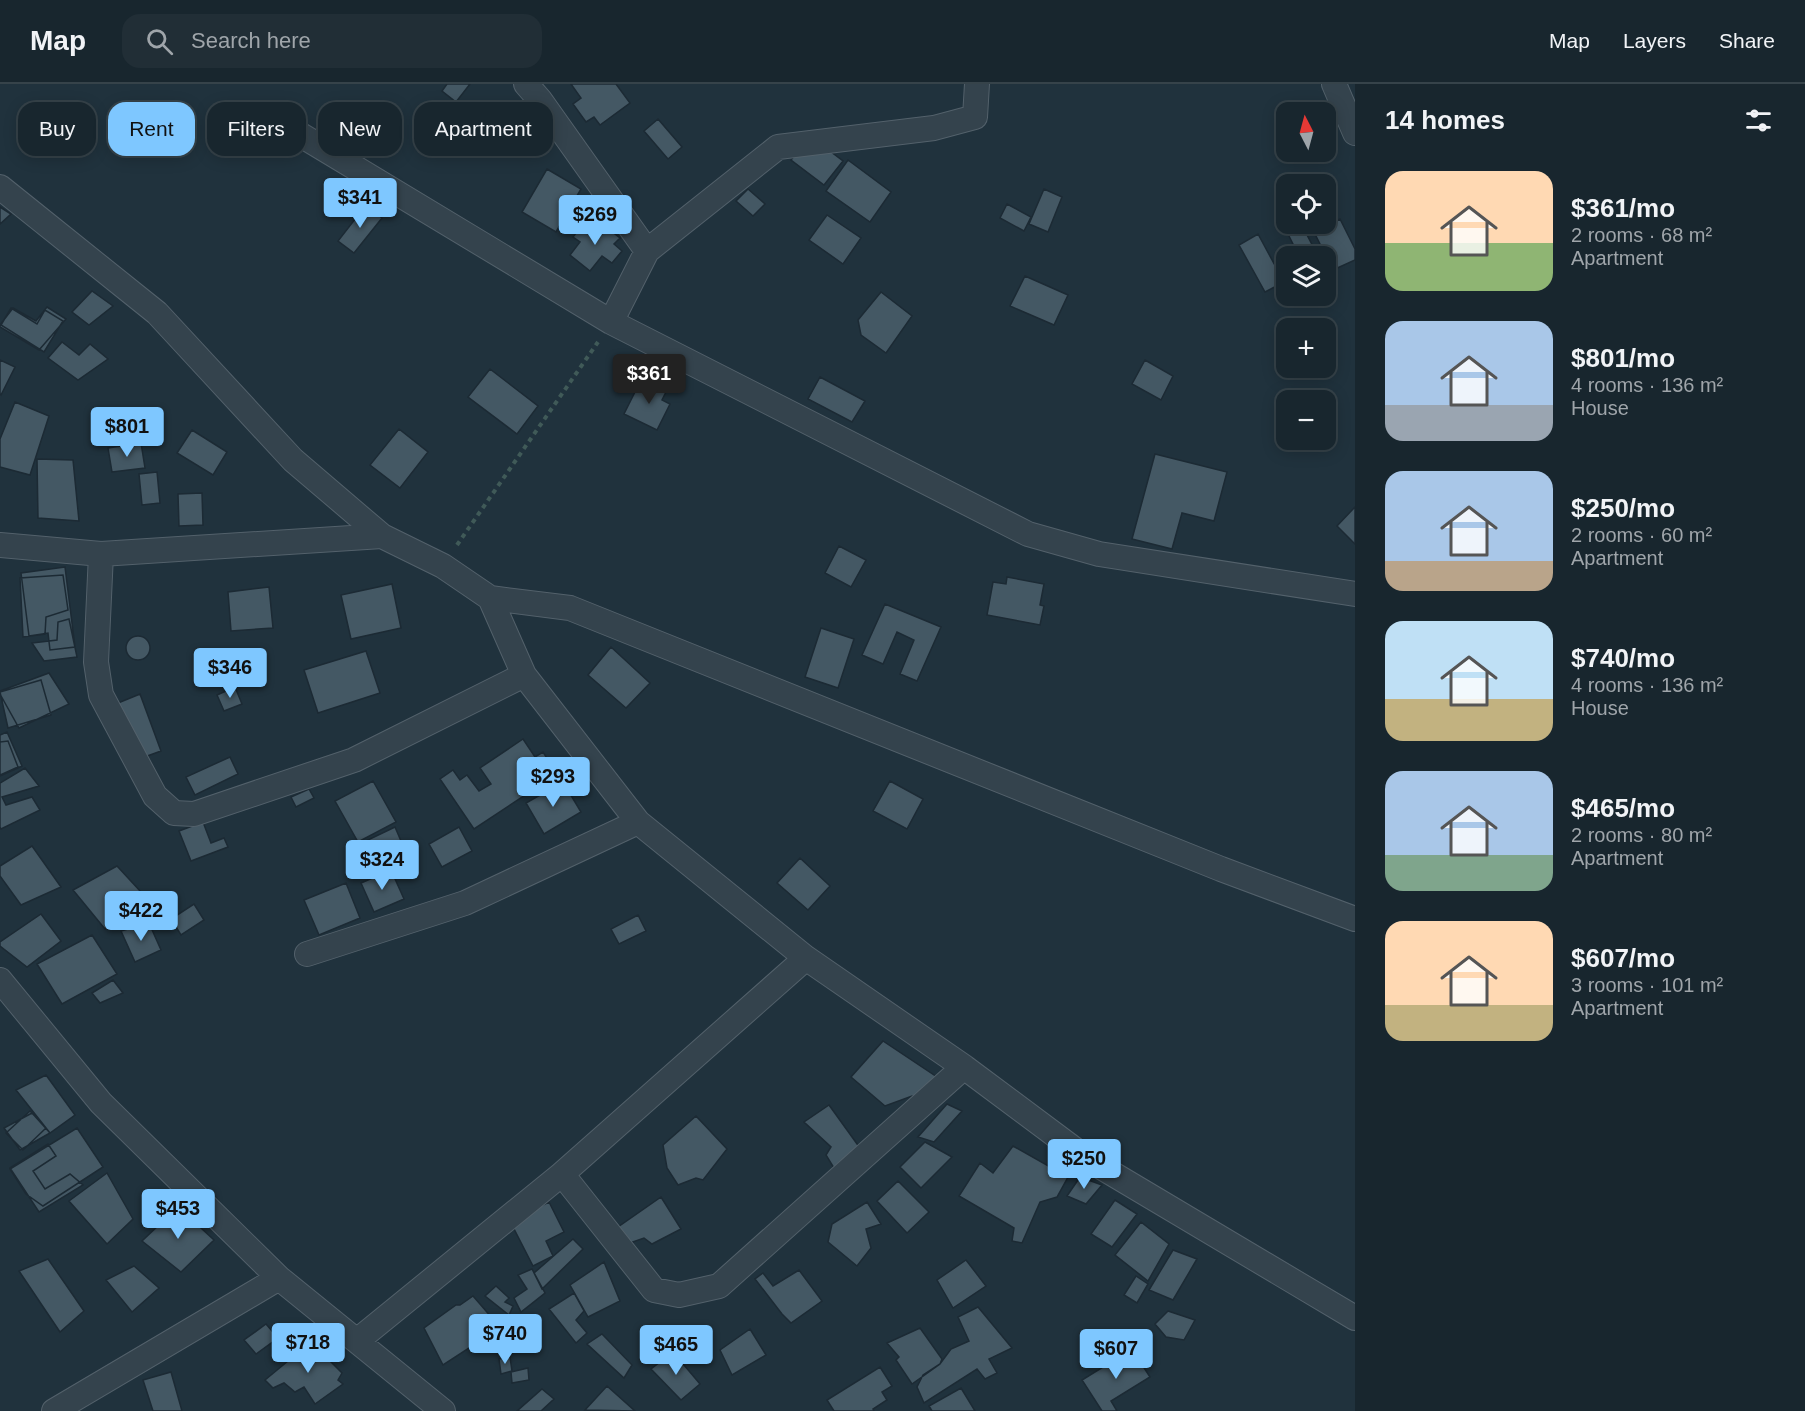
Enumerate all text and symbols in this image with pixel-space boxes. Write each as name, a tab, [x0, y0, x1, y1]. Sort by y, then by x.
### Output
search box	[122, 14, 542, 68]
text: Map	[30, 25, 86, 56]
icon: search	[143, 25, 176, 58]
text: Search here	[191, 28, 311, 53]
text: Map	[1549, 29, 1590, 52]
text: Layers	[1623, 29, 1686, 52]
text: Share	[1719, 29, 1775, 52]
chip: Buy	[18, 102, 96, 156]
chip: Rent	[108, 102, 195, 156]
chip: Filters	[207, 102, 306, 156]
chip: New	[318, 102, 402, 156]
chip: Apartment	[414, 102, 553, 156]
north arrow	[1276, 102, 1336, 162]
map controls	[1276, 102, 1336, 450]
icon: filters	[1742, 104, 1775, 137]
text: 14 homes	[1385, 105, 1505, 135]
button: locate	[1276, 174, 1336, 234]
pin: $341	[324, 178, 396, 229]
text: $341	[338, 186, 382, 208]
text: $361/mo	[1571, 193, 1675, 223]
pin: $269	[559, 195, 631, 246]
icon: home	[1433, 195, 1505, 267]
text: $269	[573, 203, 617, 225]
text: 2 rooms · 68 m²	[1571, 224, 1712, 246]
button: layers	[1276, 246, 1336, 306]
text: Apartment	[1571, 247, 1663, 269]
button: +	[1276, 318, 1336, 378]
text: $801/mo	[1571, 343, 1675, 373]
icon: home	[1433, 345, 1505, 417]
pin: $361	[613, 354, 685, 405]
text: $361	[627, 362, 671, 384]
text: 4 rooms · 136 m²	[1571, 374, 1723, 396]
button: −	[1276, 390, 1336, 450]
text: House	[1571, 397, 1629, 419]
pin: $801	[91, 407, 163, 458]
text: $801	[105, 415, 149, 437]
text: $250/mo	[1571, 493, 1675, 523]
icon: home	[1433, 495, 1505, 567]
text: 2 rooms · 60 m²	[1571, 524, 1712, 546]
text: Apartment	[1571, 547, 1663, 569]
text: $740/mo	[1571, 643, 1675, 673]
icon: home	[1433, 645, 1505, 717]
pin: $346	[194, 648, 266, 699]
text: $346	[208, 656, 252, 678]
text: 4 rooms · 136 m²	[1571, 674, 1723, 696]
text: House	[1571, 697, 1629, 719]
pin: $293	[517, 757, 589, 808]
text: $293	[531, 765, 575, 787]
text: $465/mo	[1571, 793, 1675, 823]
icon: home	[1433, 795, 1505, 867]
text: 2 rooms · 80 m²	[1571, 824, 1712, 846]
pin: $324	[346, 840, 418, 891]
text: Apartment	[1571, 847, 1663, 869]
text: $324	[360, 848, 404, 870]
pin: $422	[105, 891, 177, 942]
text: $422	[119, 899, 163, 921]
text: $607/mo	[1571, 943, 1675, 973]
icon: home	[1433, 945, 1505, 1017]
text: 3 rooms · 101 m²	[1571, 974, 1723, 996]
text: Apartment	[1571, 997, 1663, 1019]
pin: $250	[1048, 1139, 1120, 1190]
text: $250	[1062, 1147, 1106, 1169]
pin: $453	[142, 1189, 214, 1240]
text: $453	[156, 1197, 200, 1219]
pin: $740	[469, 1314, 541, 1365]
text: $740	[483, 1322, 527, 1344]
pin: $718	[272, 1323, 344, 1374]
pin: $465	[640, 1325, 712, 1376]
pin: $607	[1080, 1329, 1152, 1380]
text: $718	[286, 1331, 330, 1353]
text: $465	[654, 1333, 698, 1355]
text: $607	[1094, 1337, 1138, 1359]

